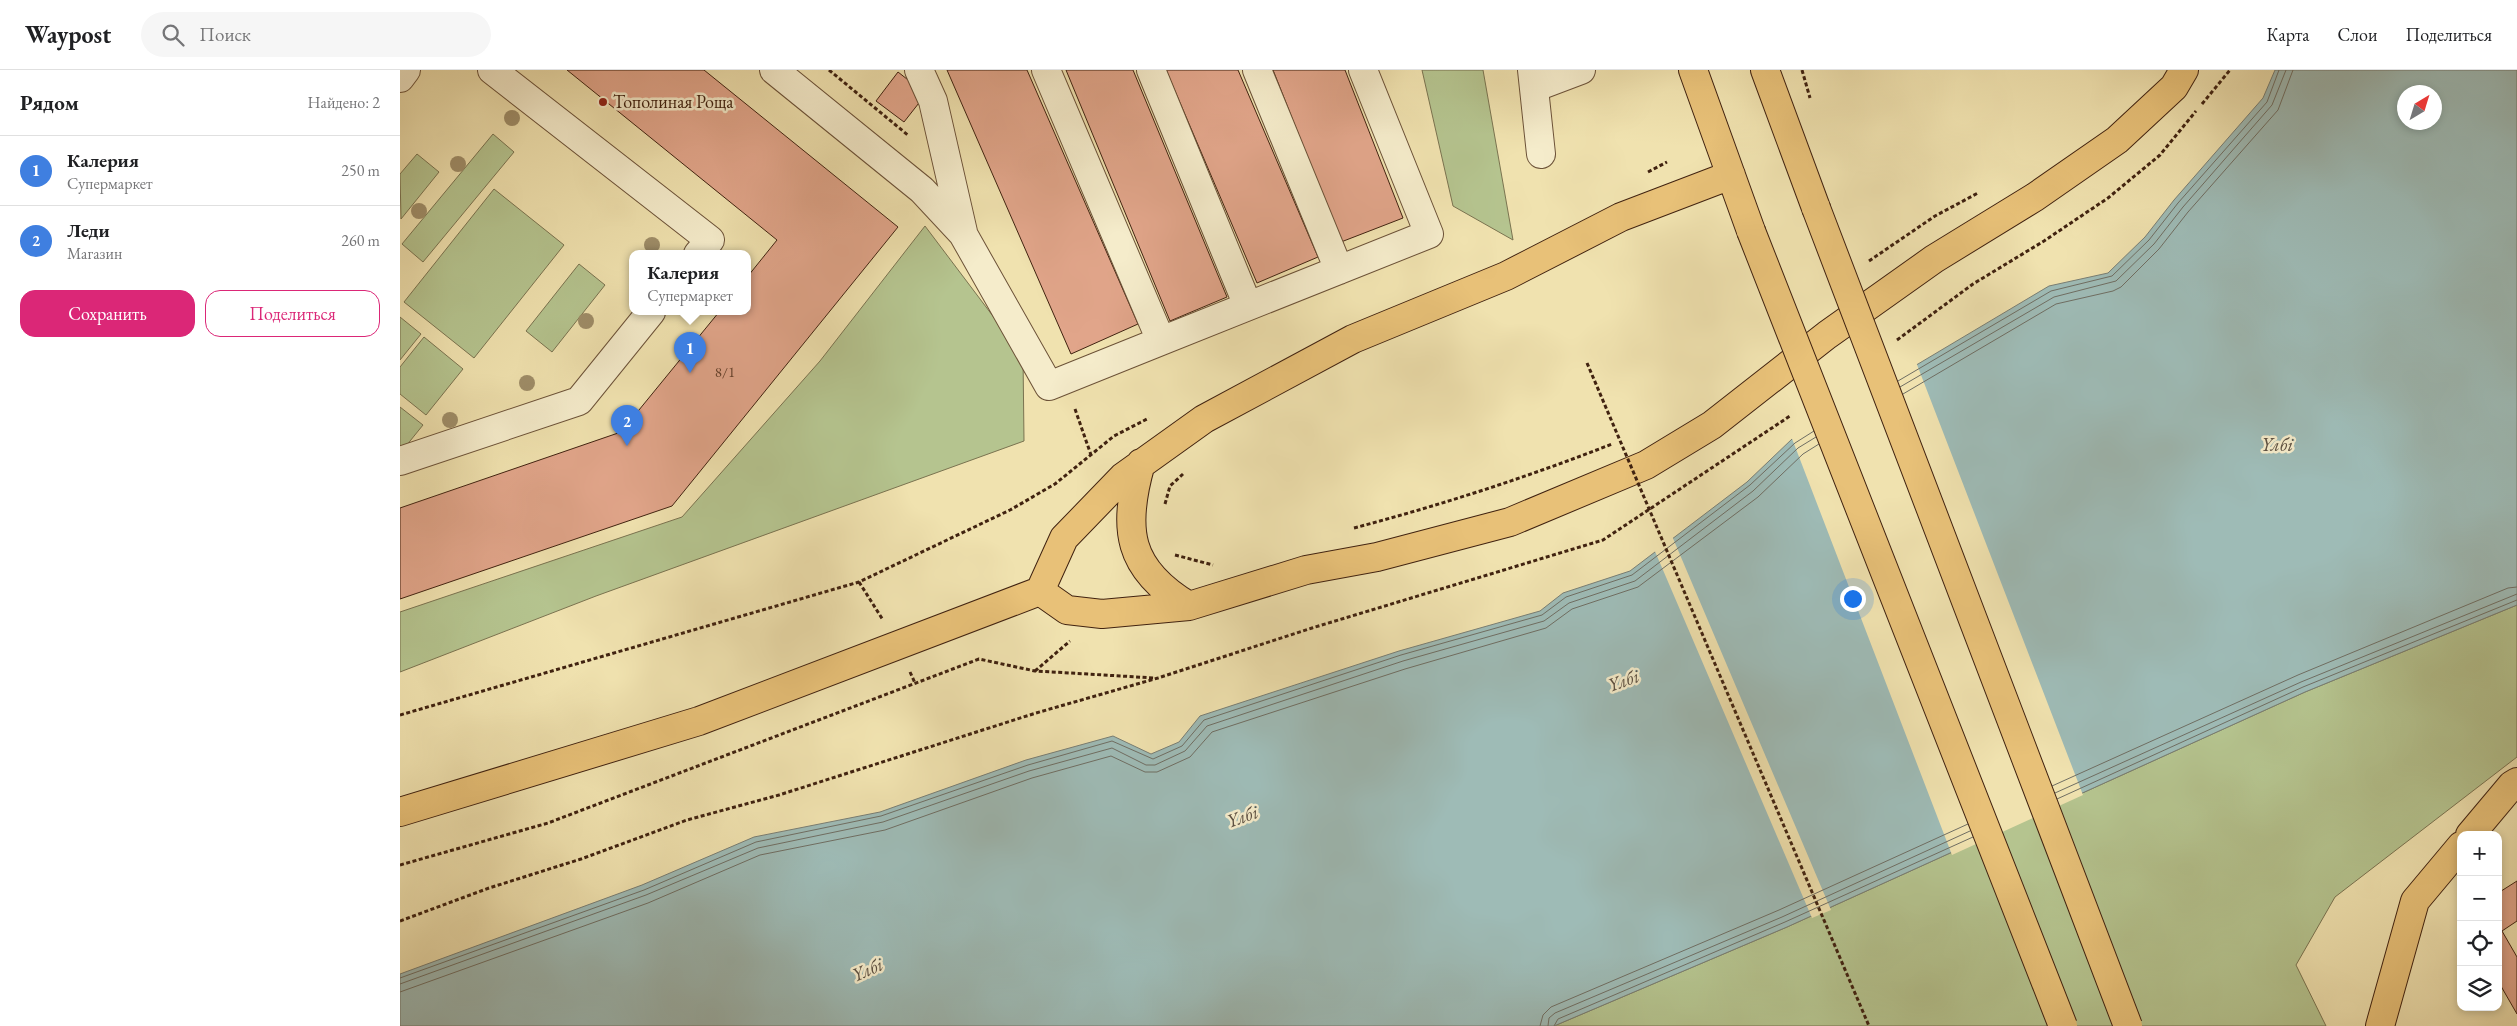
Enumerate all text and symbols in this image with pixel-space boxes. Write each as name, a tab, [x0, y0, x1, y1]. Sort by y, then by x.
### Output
search box	[141, 12, 491, 57]
text: Waypost	[25, 19, 111, 50]
icon: search	[159, 21, 187, 49]
text: Поиск	[199, 22, 251, 47]
text: Карта	[2267, 23, 2310, 46]
text: Слои	[2338, 23, 2377, 46]
text: Поделиться	[2405, 23, 2492, 46]
north arrow	[2397, 85, 2442, 130]
text: Рядом	[20, 89, 79, 116]
place label: Тополиная Роща	[613, 90, 734, 113]
text: Найдено: 2	[308, 92, 380, 113]
marker: Тополиная Роща	[597, 96, 609, 108]
text: Калерия	[67, 148, 139, 173]
text: 1	[32, 160, 40, 181]
text: 250 m	[341, 160, 380, 181]
text: Супермаркет	[67, 173, 153, 194]
text: Леди	[67, 218, 110, 243]
text: 2	[32, 230, 40, 251]
text: 260 m	[341, 230, 380, 251]
text: Магазин	[67, 243, 122, 264]
popup	[629, 250, 751, 315]
text: Калерия	[647, 260, 719, 285]
text: Супермаркет	[647, 285, 733, 306]
button: Сохранить	[20, 290, 195, 337]
button: Поделиться	[205, 290, 380, 337]
pin: 1	[674, 332, 706, 373]
house number: 8/1	[715, 362, 735, 381]
pin: 2	[611, 405, 643, 446]
water label: Үлбі	[2261, 432, 2294, 457]
your location	[1840, 586, 1866, 612]
water label: Үлбі	[1604, 663, 1644, 698]
water label: Үлбі	[1223, 799, 1263, 834]
map controls	[2457, 831, 2502, 1011]
button: +	[2457, 831, 2502, 876]
button: −	[2457, 876, 2502, 921]
button: locate	[2457, 921, 2502, 966]
water label: Үлбі	[848, 951, 888, 987]
button: layers	[2457, 966, 2502, 1011]

